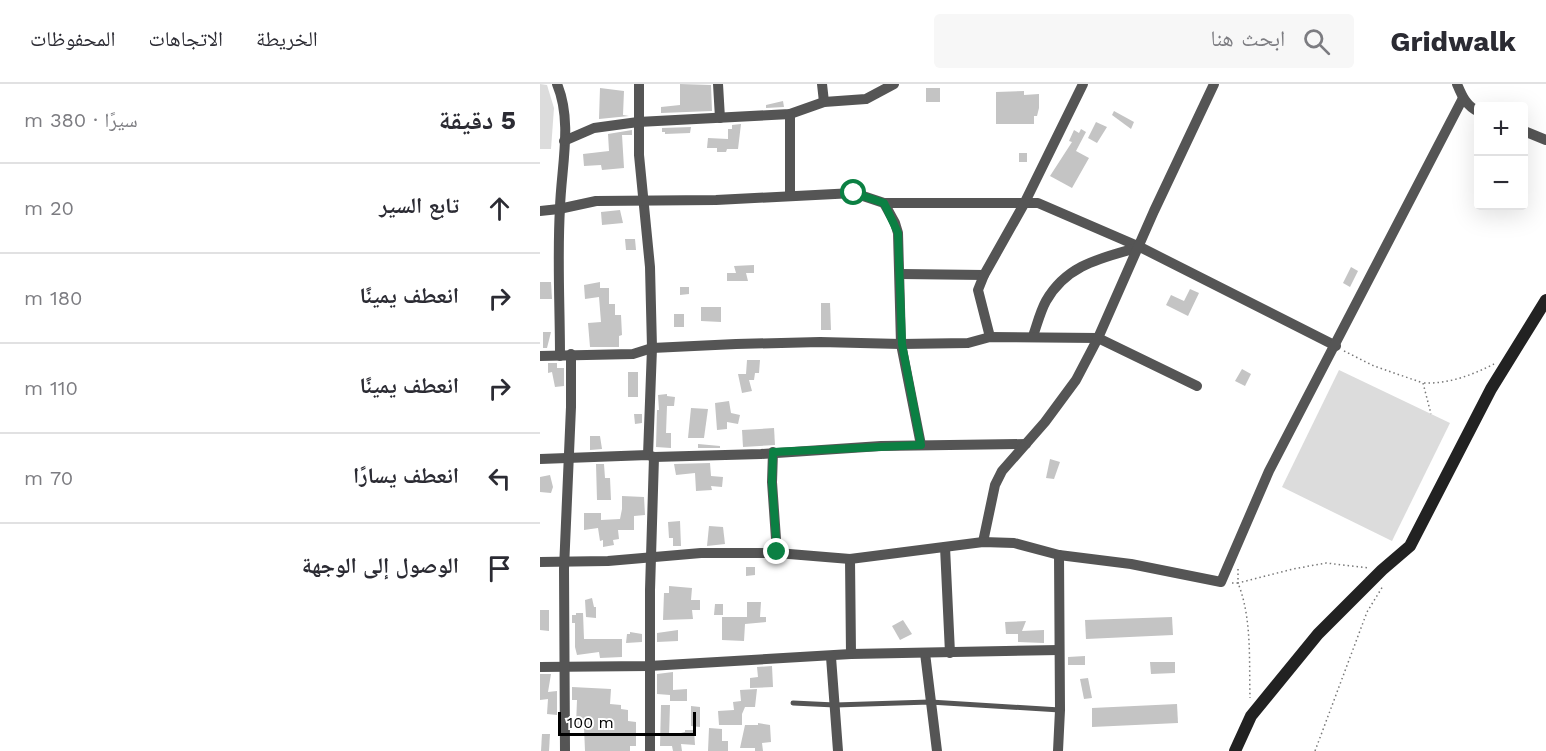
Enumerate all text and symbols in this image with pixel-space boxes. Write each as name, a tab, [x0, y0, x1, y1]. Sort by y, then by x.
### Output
search box	[934, 14, 1354, 68]
icon: search	[1300, 25, 1333, 58]
text: Gridwalk	[1390, 25, 1516, 58]
text: المحفوظات	[30, 26, 115, 51]
text: الاتجاهات	[148, 26, 223, 51]
text: الخريطة	[256, 26, 318, 51]
text: ابحث هنا	[1211, 26, 1285, 51]
map controls	[1474, 102, 1528, 210]
button: +	[1474, 102, 1528, 156]
text: 5 دقيقة	[439, 105, 516, 135]
text: سيرًا · 380 m	[24, 108, 138, 132]
button: −	[1474, 156, 1528, 210]
route start	[840, 179, 866, 205]
icon: ahead	[483, 192, 516, 225]
text: تابع السير	[379, 193, 459, 218]
text: 20 m	[24, 196, 74, 220]
icon: right	[483, 282, 516, 315]
text: انعطف يمينًا	[359, 283, 459, 308]
text: 180 m	[24, 286, 82, 310]
icon: right	[483, 372, 516, 405]
text: انعطف يمينًا	[359, 373, 459, 398]
text: 110 m	[24, 376, 78, 400]
icon: left	[483, 462, 516, 495]
text: انعطف يسارًا	[353, 463, 459, 488]
text: 70 m	[24, 466, 73, 490]
route end	[763, 538, 789, 564]
icon: arrive	[483, 552, 516, 585]
text: الوصول إلى الوجهة	[302, 553, 459, 578]
scale bar	[558, 709, 696, 736]
text: 100 m	[567, 713, 614, 732]

